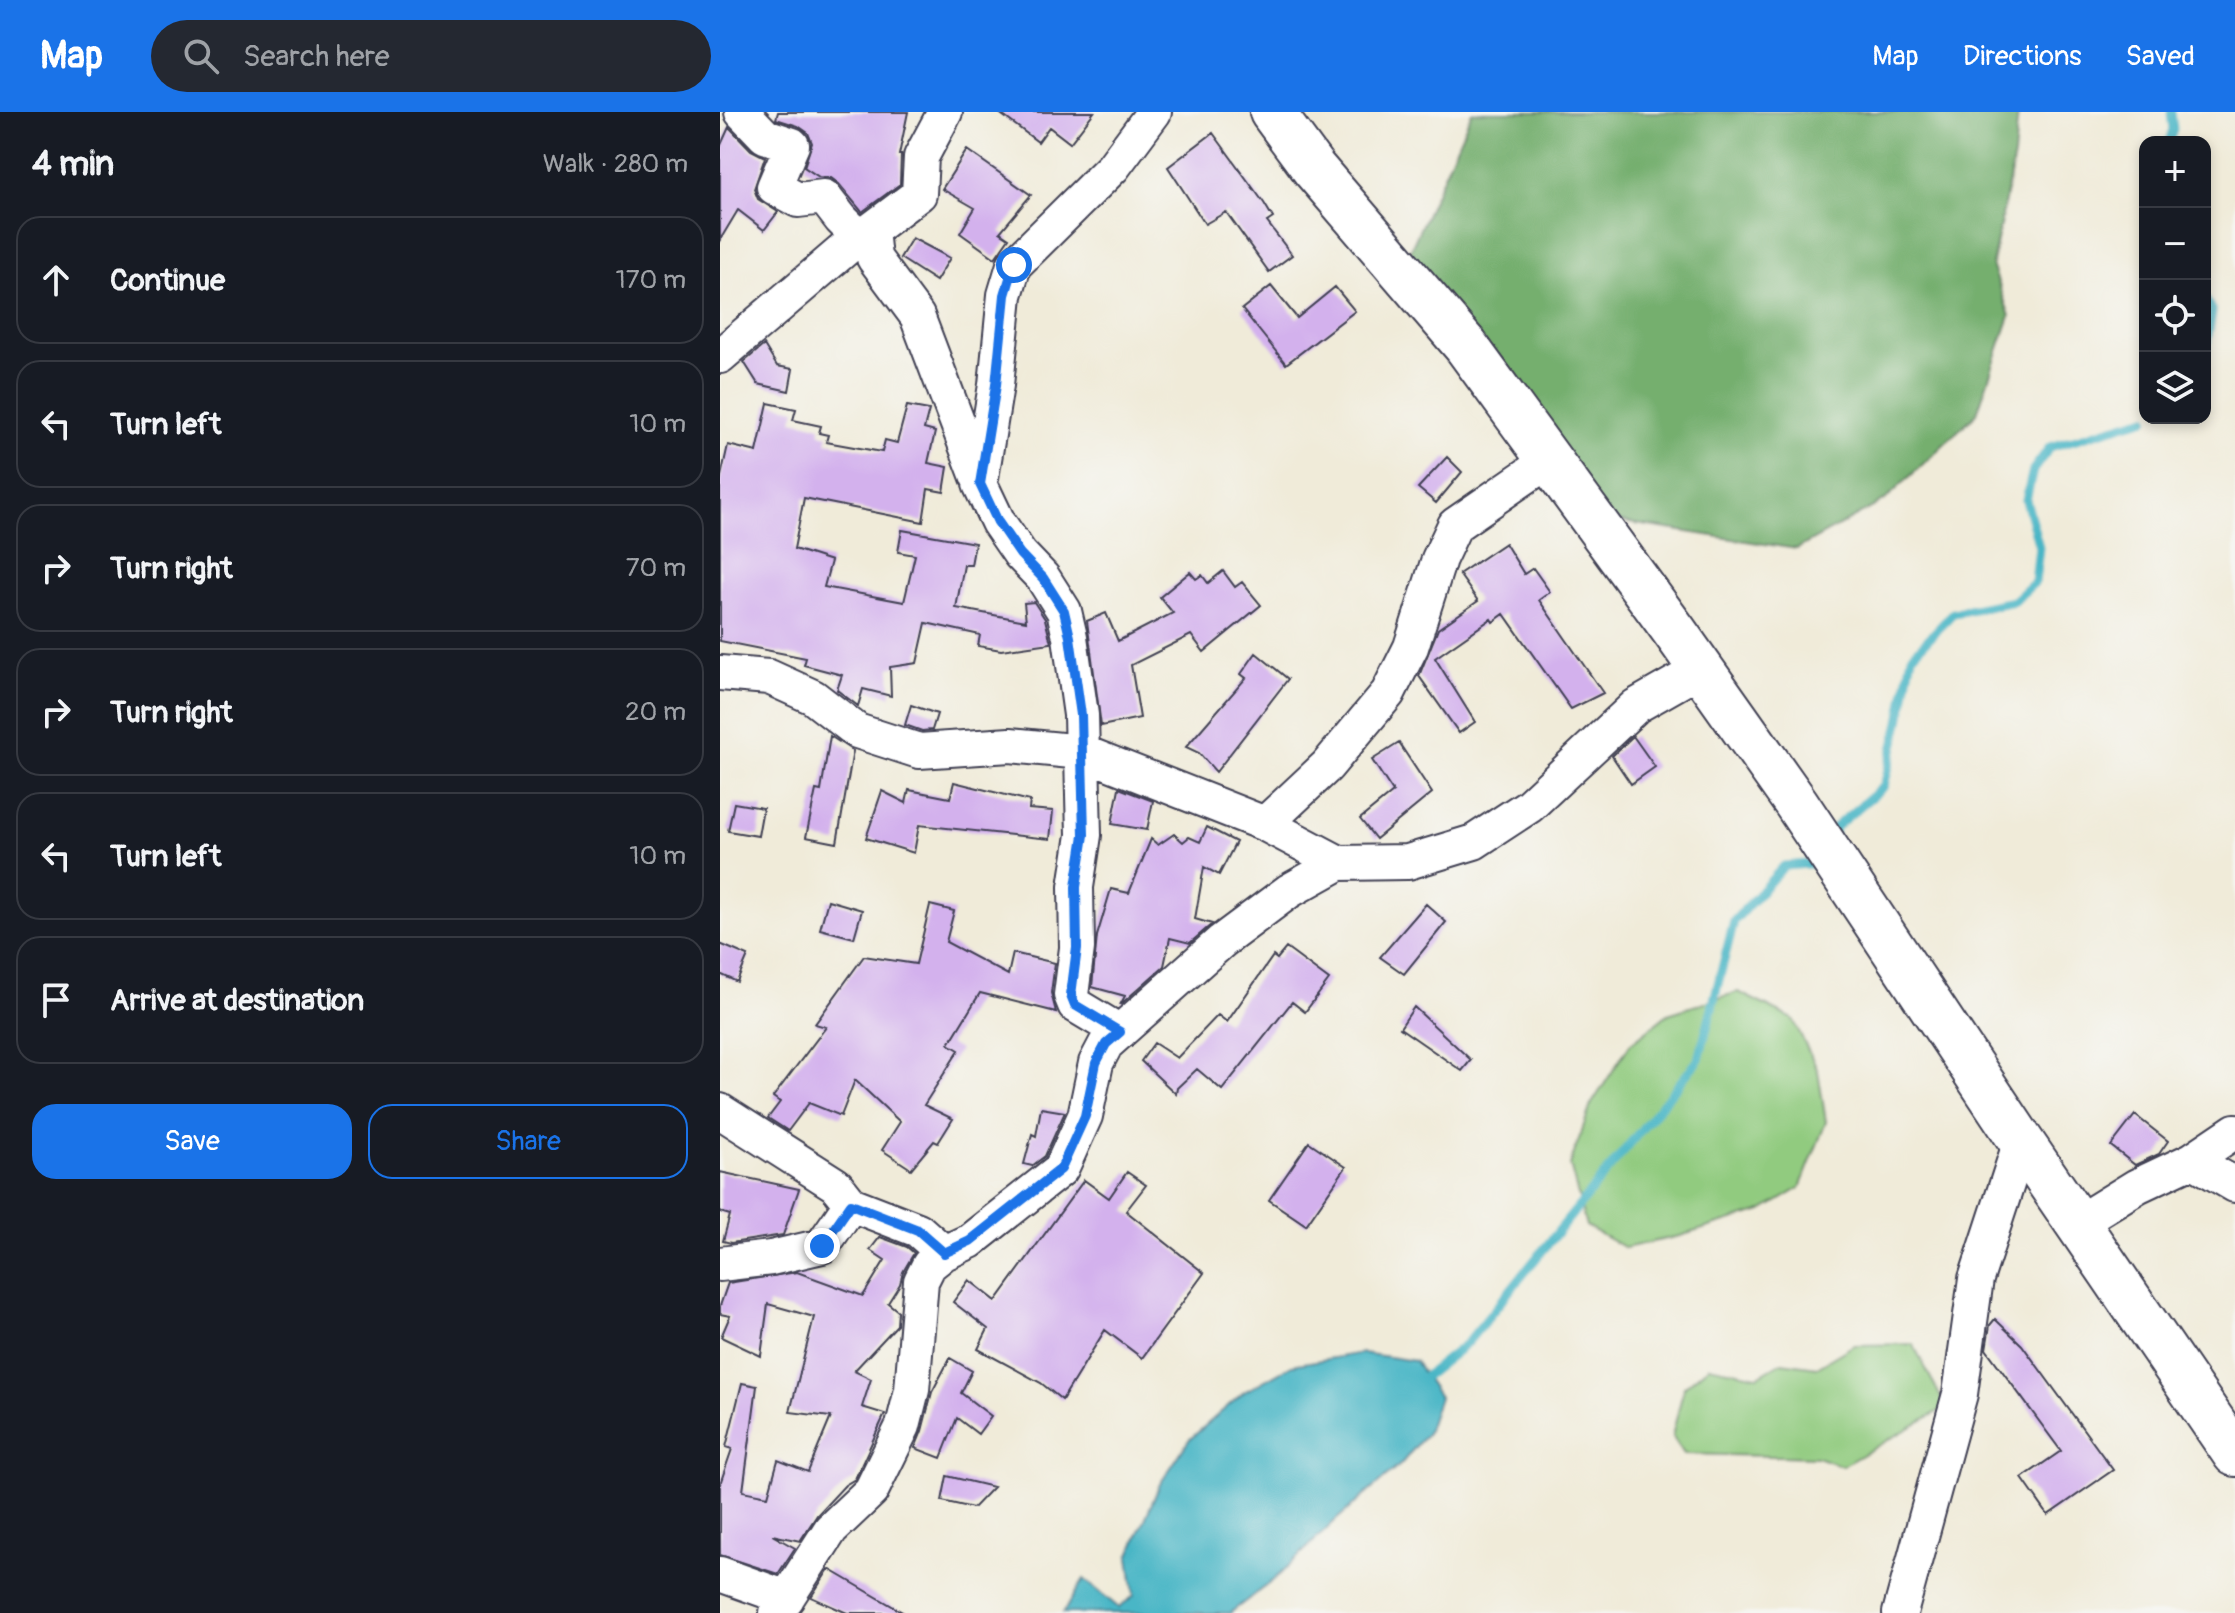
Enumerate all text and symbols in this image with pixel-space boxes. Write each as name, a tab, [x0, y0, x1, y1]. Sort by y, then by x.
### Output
search box	[151, 20, 711, 92]
text: Map	[40, 32, 103, 80]
icon: search	[179, 34, 223, 78]
text: Search here	[243, 38, 390, 75]
text: Map	[1872, 39, 1919, 74]
text: Directions	[1963, 39, 2082, 74]
text: Saved	[2126, 39, 2195, 74]
map controls	[2139, 136, 2211, 424]
button: +	[2139, 136, 2211, 208]
text: 4 min	[32, 143, 114, 186]
text: Walk · 280 m	[543, 148, 688, 180]
button: −	[2139, 208, 2211, 280]
route start	[996, 247, 1032, 283]
icon: ahead	[34, 258, 78, 302]
text: Continue	[110, 262, 225, 299]
text: 170 m	[616, 264, 686, 296]
button: locate	[2139, 280, 2211, 352]
button: layers	[2139, 352, 2211, 424]
icon: left	[34, 402, 78, 446]
text: Turn left	[110, 406, 221, 443]
text: 10 m	[629, 408, 686, 440]
icon: right	[34, 546, 78, 590]
text: Turn right	[110, 550, 233, 587]
text: 70 m	[626, 552, 686, 584]
icon: right	[34, 690, 78, 734]
text: Turn right	[110, 694, 233, 731]
text: 20 m	[625, 696, 686, 728]
icon: left	[34, 834, 78, 878]
text: Turn left	[110, 838, 221, 875]
text: 10 m	[629, 840, 686, 872]
icon: arrive	[34, 978, 78, 1022]
text: Arrive at destination	[110, 982, 364, 1019]
button: Save	[32, 1104, 352, 1179]
button: Share	[368, 1104, 688, 1179]
route end	[804, 1228, 840, 1264]

